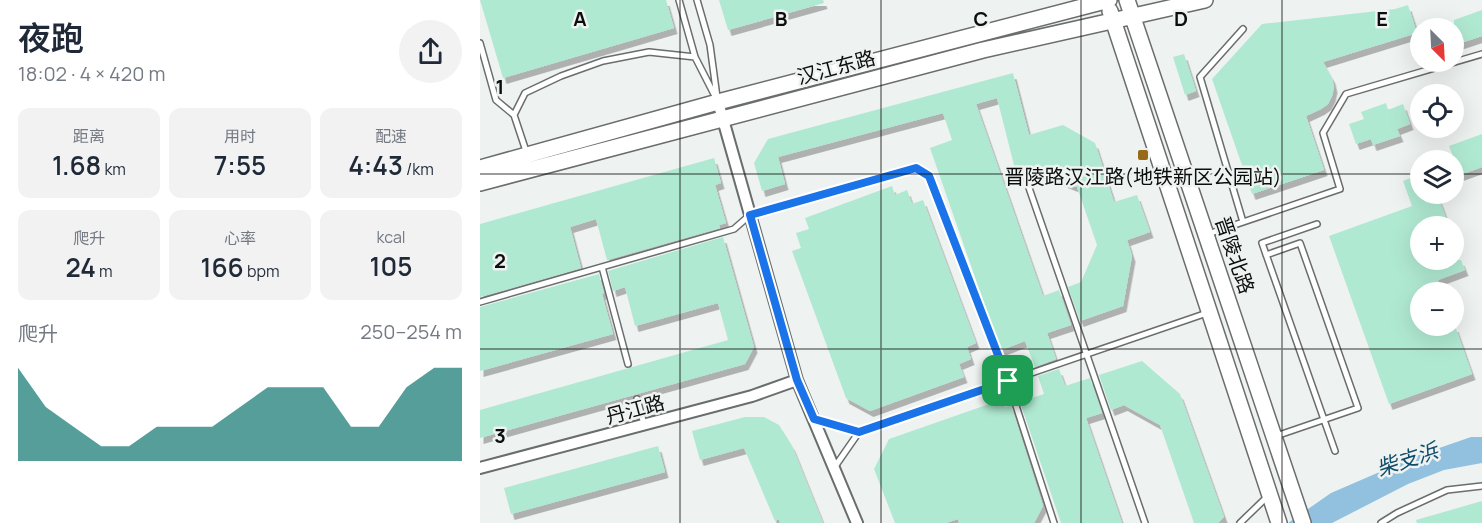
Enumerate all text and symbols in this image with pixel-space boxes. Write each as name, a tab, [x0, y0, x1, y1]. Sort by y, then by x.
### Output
text: A	[573, 5, 587, 32]
text: B	[775, 5, 788, 32]
text: C	[974, 5, 988, 32]
text: D	[1174, 5, 1188, 32]
text: E	[1376, 5, 1388, 32]
text: 夜跑	[18, 15, 84, 60]
north arrow	[1410, 18, 1464, 72]
map controls	[1410, 18, 1464, 336]
button: share	[399, 20, 462, 83]
street label: 汉江东路	[794, 44, 878, 90]
text: 18:02 · 4 × 420 m	[18, 60, 165, 87]
text: 1	[496, 73, 504, 100]
button: locate	[1410, 84, 1464, 138]
text: 距离	[73, 125, 105, 147]
text: 用时	[224, 125, 256, 147]
text: 配速	[375, 125, 407, 147]
text: 1.68	[52, 147, 101, 183]
text: 7:55	[214, 147, 266, 183]
text: 4:43	[348, 147, 403, 183]
marker: 晋陵路汉江路(地铁新区公园站)	[1136, 148, 1150, 162]
button: layers	[1410, 150, 1464, 204]
text: km	[101, 158, 126, 180]
text: /km	[403, 158, 434, 180]
place label: 晋陵路汉江路(地铁新区公园站)	[1004, 163, 1282, 190]
street label: 晋陵北路	[1209, 213, 1261, 297]
button: +	[1410, 216, 1464, 270]
text: kcal	[376, 226, 406, 248]
text: 爬升	[73, 227, 105, 249]
text: 心率	[224, 227, 256, 249]
text: 2	[494, 247, 506, 274]
text: 105	[370, 248, 412, 284]
text: 24	[65, 249, 96, 285]
text: 166	[200, 249, 244, 285]
text: m	[96, 260, 113, 282]
text: bpm	[244, 260, 280, 282]
button: −	[1410, 282, 1464, 336]
text: 250–254 m	[360, 318, 462, 345]
text: 爬升	[18, 320, 58, 347]
pin	[982, 355, 1033, 406]
icon: arrive	[991, 364, 1024, 397]
street label: 丹江路	[603, 388, 667, 430]
text: 3	[494, 422, 506, 449]
water label: 柴支浜	[1373, 435, 1443, 482]

